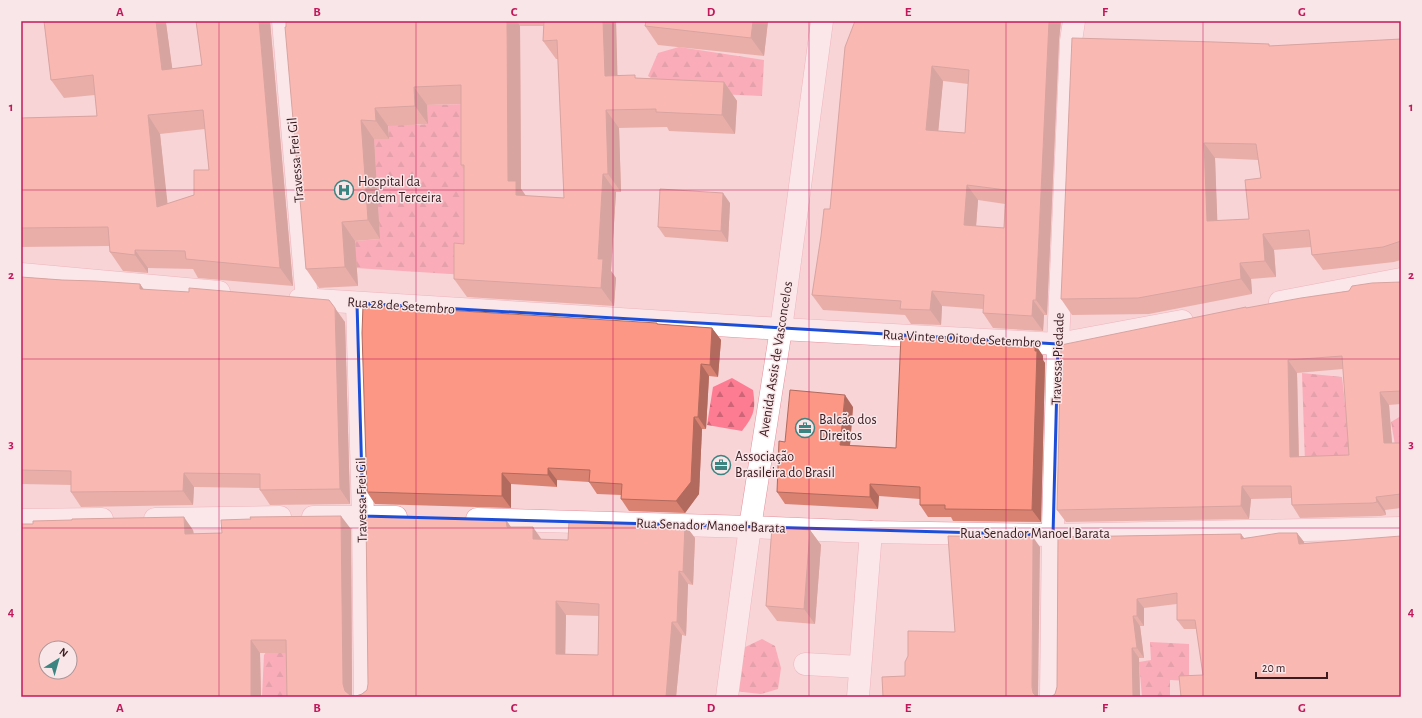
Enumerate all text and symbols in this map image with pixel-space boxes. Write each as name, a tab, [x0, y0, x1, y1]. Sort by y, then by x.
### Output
text: A	[116, 6, 124, 19]
text: B	[313, 6, 321, 19]
text: C	[511, 6, 518, 19]
text: D	[707, 6, 716, 19]
text: E	[905, 6, 912, 19]
text: F	[1102, 6, 1109, 19]
text: G	[1298, 6, 1306, 19]
text: 1	[9, 101, 13, 114]
text: 1	[1409, 101, 1413, 114]
street label: Travessa Frei Gil	[285, 117, 307, 203]
place label: Hospital da Ordem Terceira	[358, 175, 442, 205]
hospital icon: Hospital da Ordem Terceira	[333, 179, 355, 201]
text: 2	[8, 269, 14, 282]
text: 2	[1408, 269, 1414, 282]
street label: Avenida Assis de Vasconcelos	[757, 280, 795, 438]
street label: Rua 28 de Setembro	[347, 295, 455, 317]
street label: Travessa Piedade	[1049, 313, 1067, 405]
street label: Rua Vinte e Oito de Setembro	[882, 328, 1042, 350]
place label: Balcão dos Direitos	[819, 413, 877, 443]
office icon: Balcão dos Direitos	[794, 417, 816, 439]
text: 3	[8, 438, 14, 451]
text: 3	[1408, 438, 1414, 451]
place label: Associação Brasileira do Brasil	[735, 450, 835, 480]
office icon: Associação Brasileira do Brasil	[710, 454, 732, 476]
street label: Travessa Frei Gil	[354, 457, 370, 543]
street label: Rua Senador Manoel Barata	[636, 516, 787, 536]
street label: Rua Senador Manoel Barata	[960, 527, 1110, 541]
text: 4	[8, 606, 15, 619]
text: 4	[1408, 606, 1415, 619]
north arrow	[38, 640, 78, 680]
text: N	[57, 646, 70, 659]
scale bar	[1256, 654, 1327, 680]
text: 20 m	[1262, 662, 1285, 674]
text: A	[116, 702, 124, 715]
text: B	[313, 702, 321, 715]
text: C	[511, 702, 518, 715]
text: D	[707, 702, 716, 715]
text: E	[905, 702, 912, 715]
text: F	[1102, 702, 1109, 715]
text: G	[1298, 702, 1306, 715]

